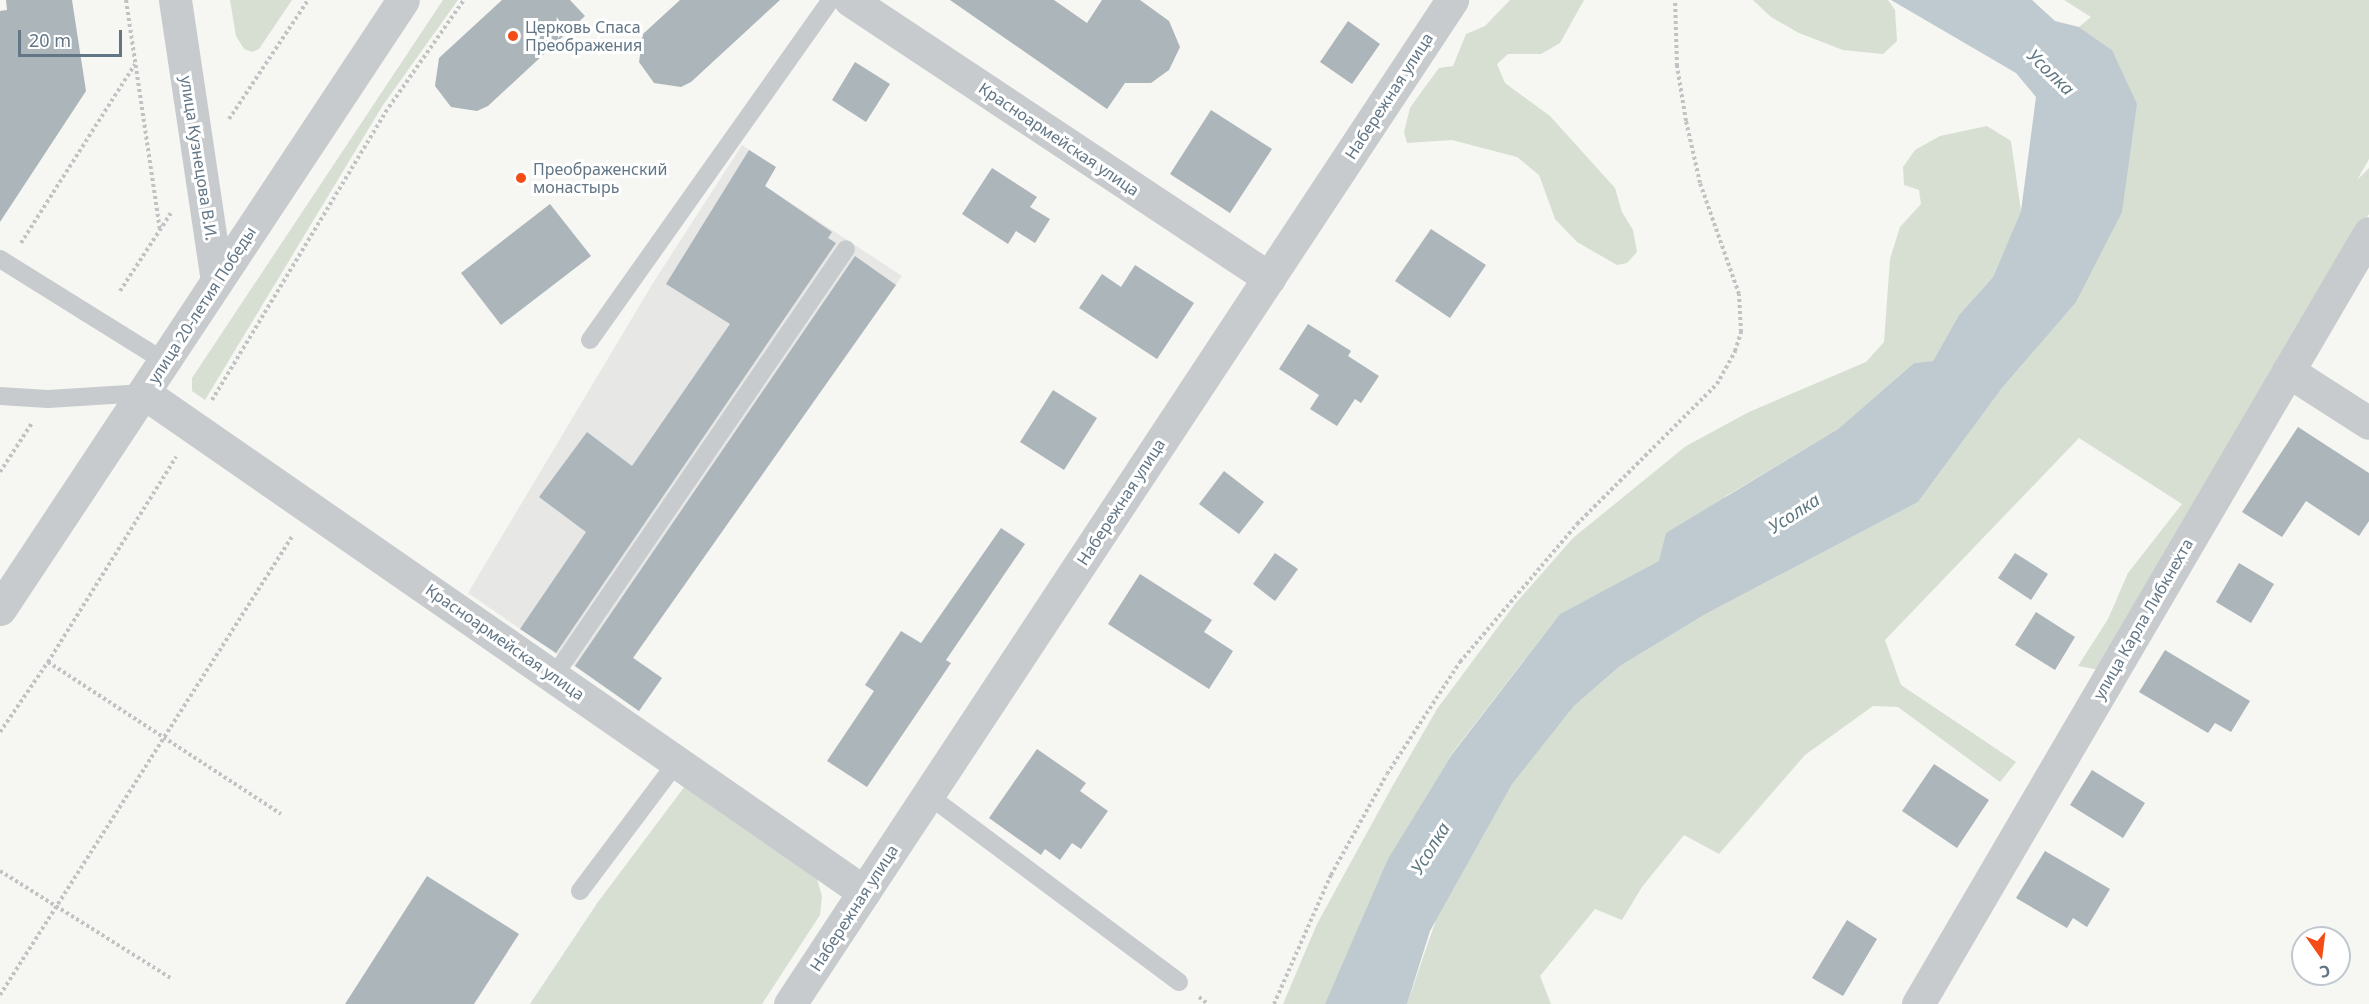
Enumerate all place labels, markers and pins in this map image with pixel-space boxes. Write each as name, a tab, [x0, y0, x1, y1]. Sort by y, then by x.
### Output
place label: Церковь Спаса Преображения	[525, 17, 642, 55]
marker: Церковь Спаса Преображения	[506, 29, 520, 43]
place label: Преображенский монастырь	[533, 159, 667, 197]
marker: Преображенский монастырь	[514, 171, 528, 185]

